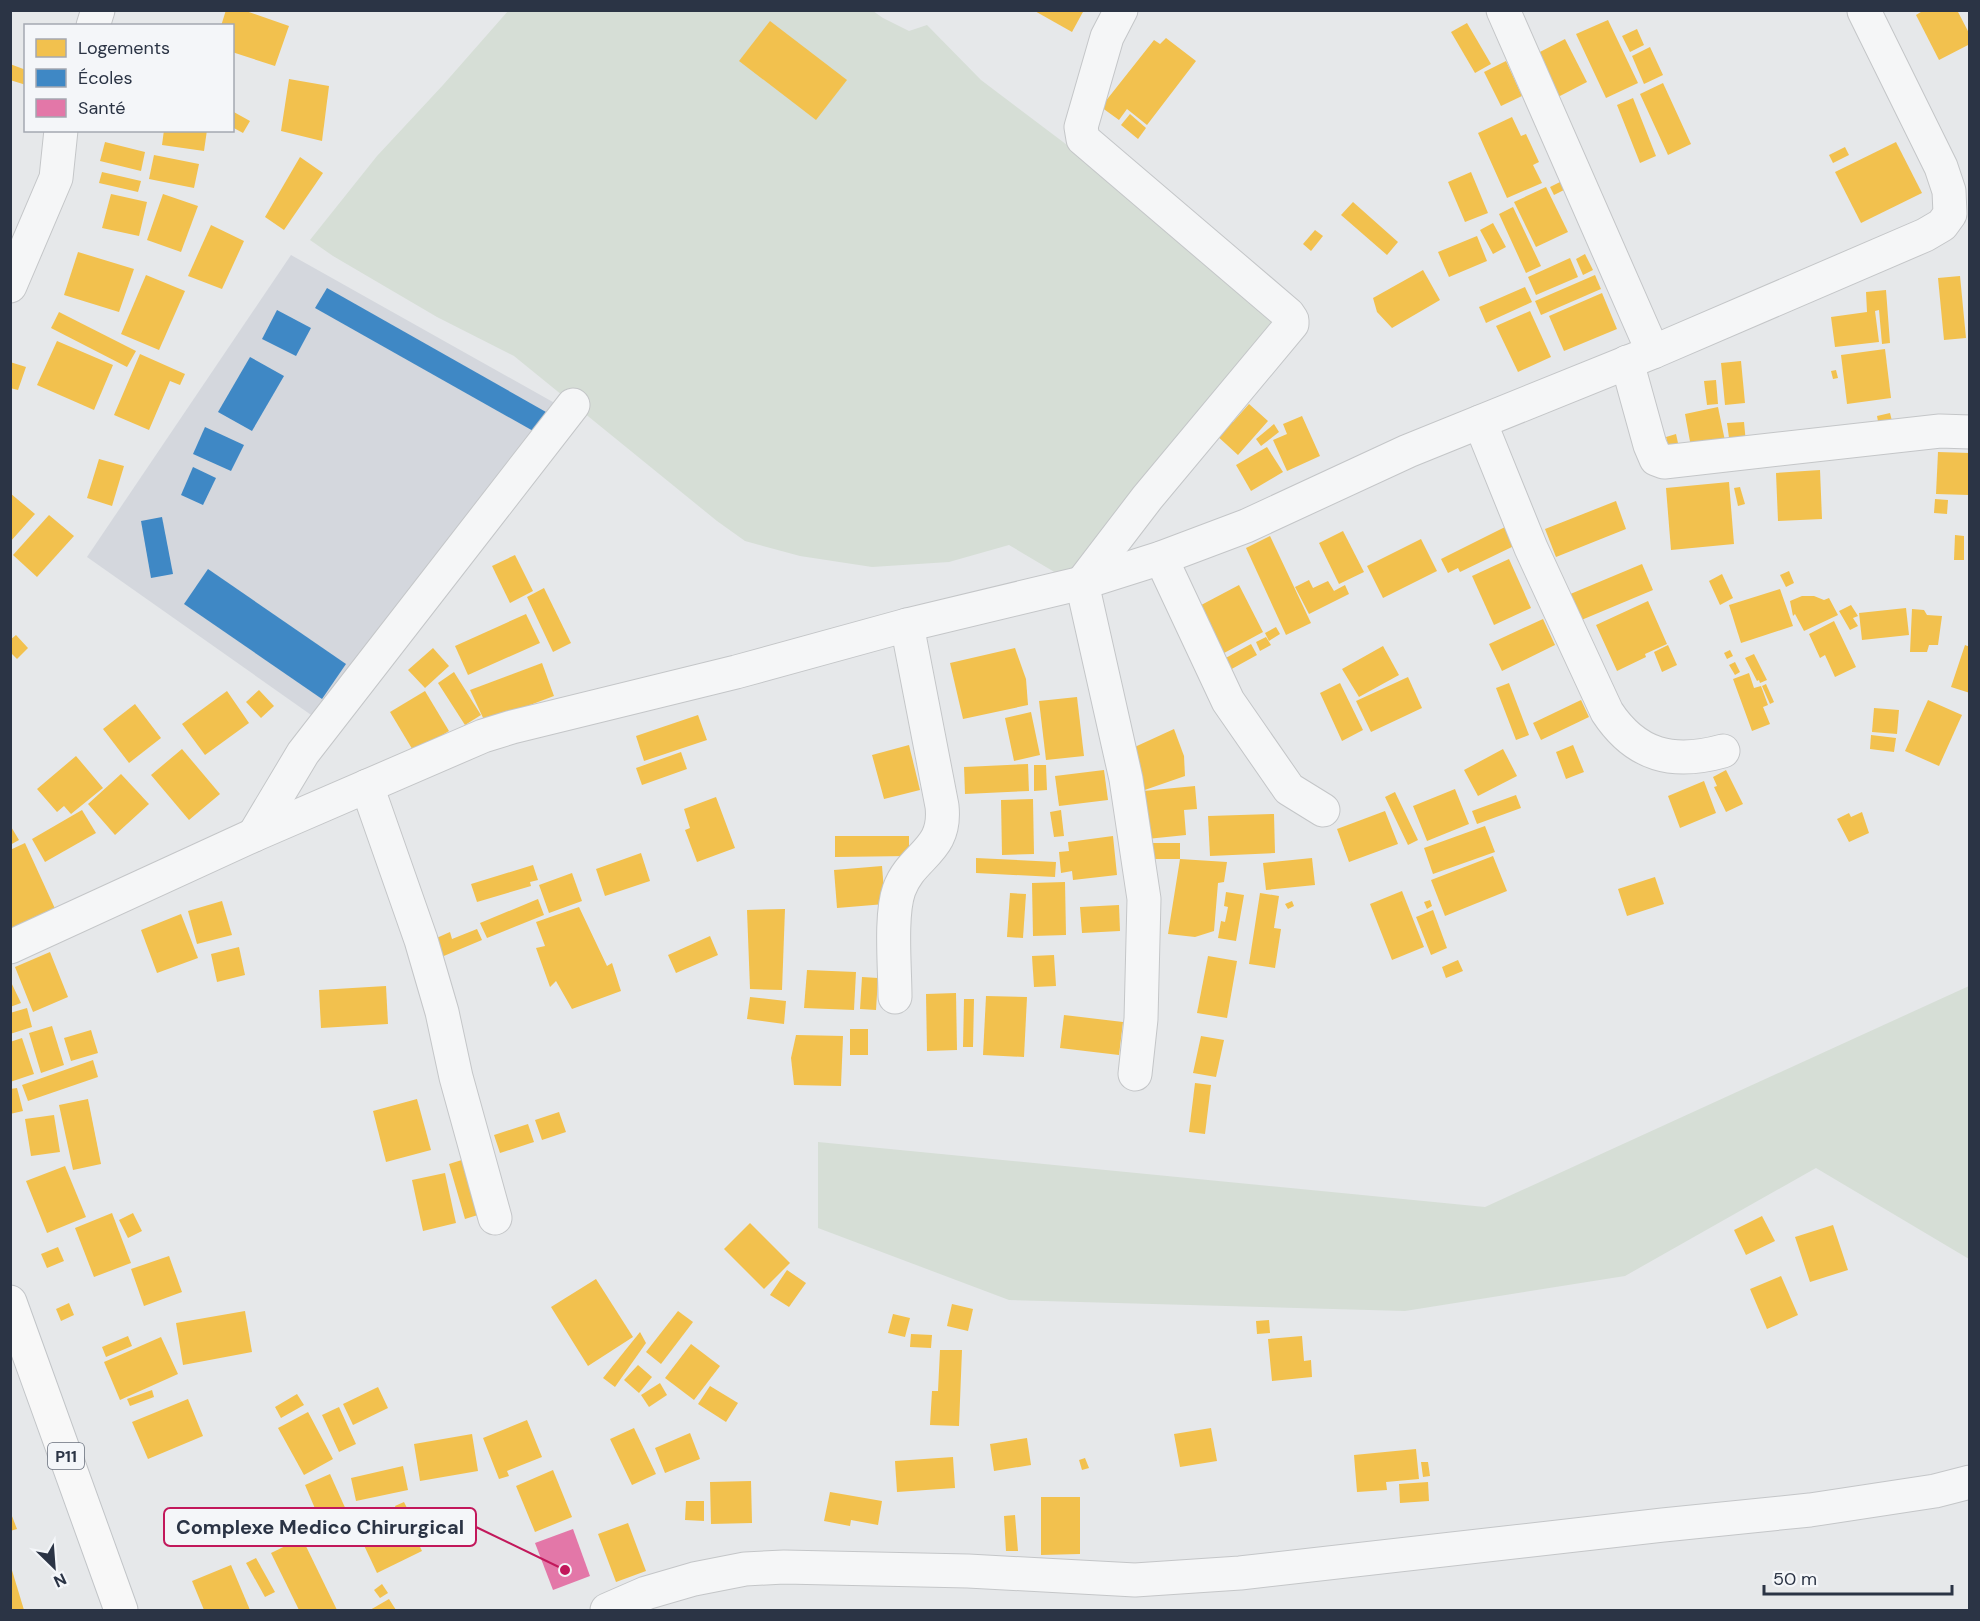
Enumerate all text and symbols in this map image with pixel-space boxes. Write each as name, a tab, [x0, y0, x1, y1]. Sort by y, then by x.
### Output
legend	[24, 24, 234, 132]
text: Logements	[78, 36, 170, 60]
text: Écoles	[78, 66, 132, 90]
text: Santé	[78, 96, 126, 120]
road number: P11	[48, 1443, 84, 1469]
callout: Complexe Medico Chirurgical	[164, 1508, 476, 1546]
text: Complexe Medico Chirurgical	[176, 1514, 464, 1540]
north arrow	[24, 1537, 84, 1597]
scale bar	[1764, 1558, 1952, 1596]
text: 50 m	[1773, 1567, 1817, 1591]
text: N	[50, 1568, 70, 1592]

